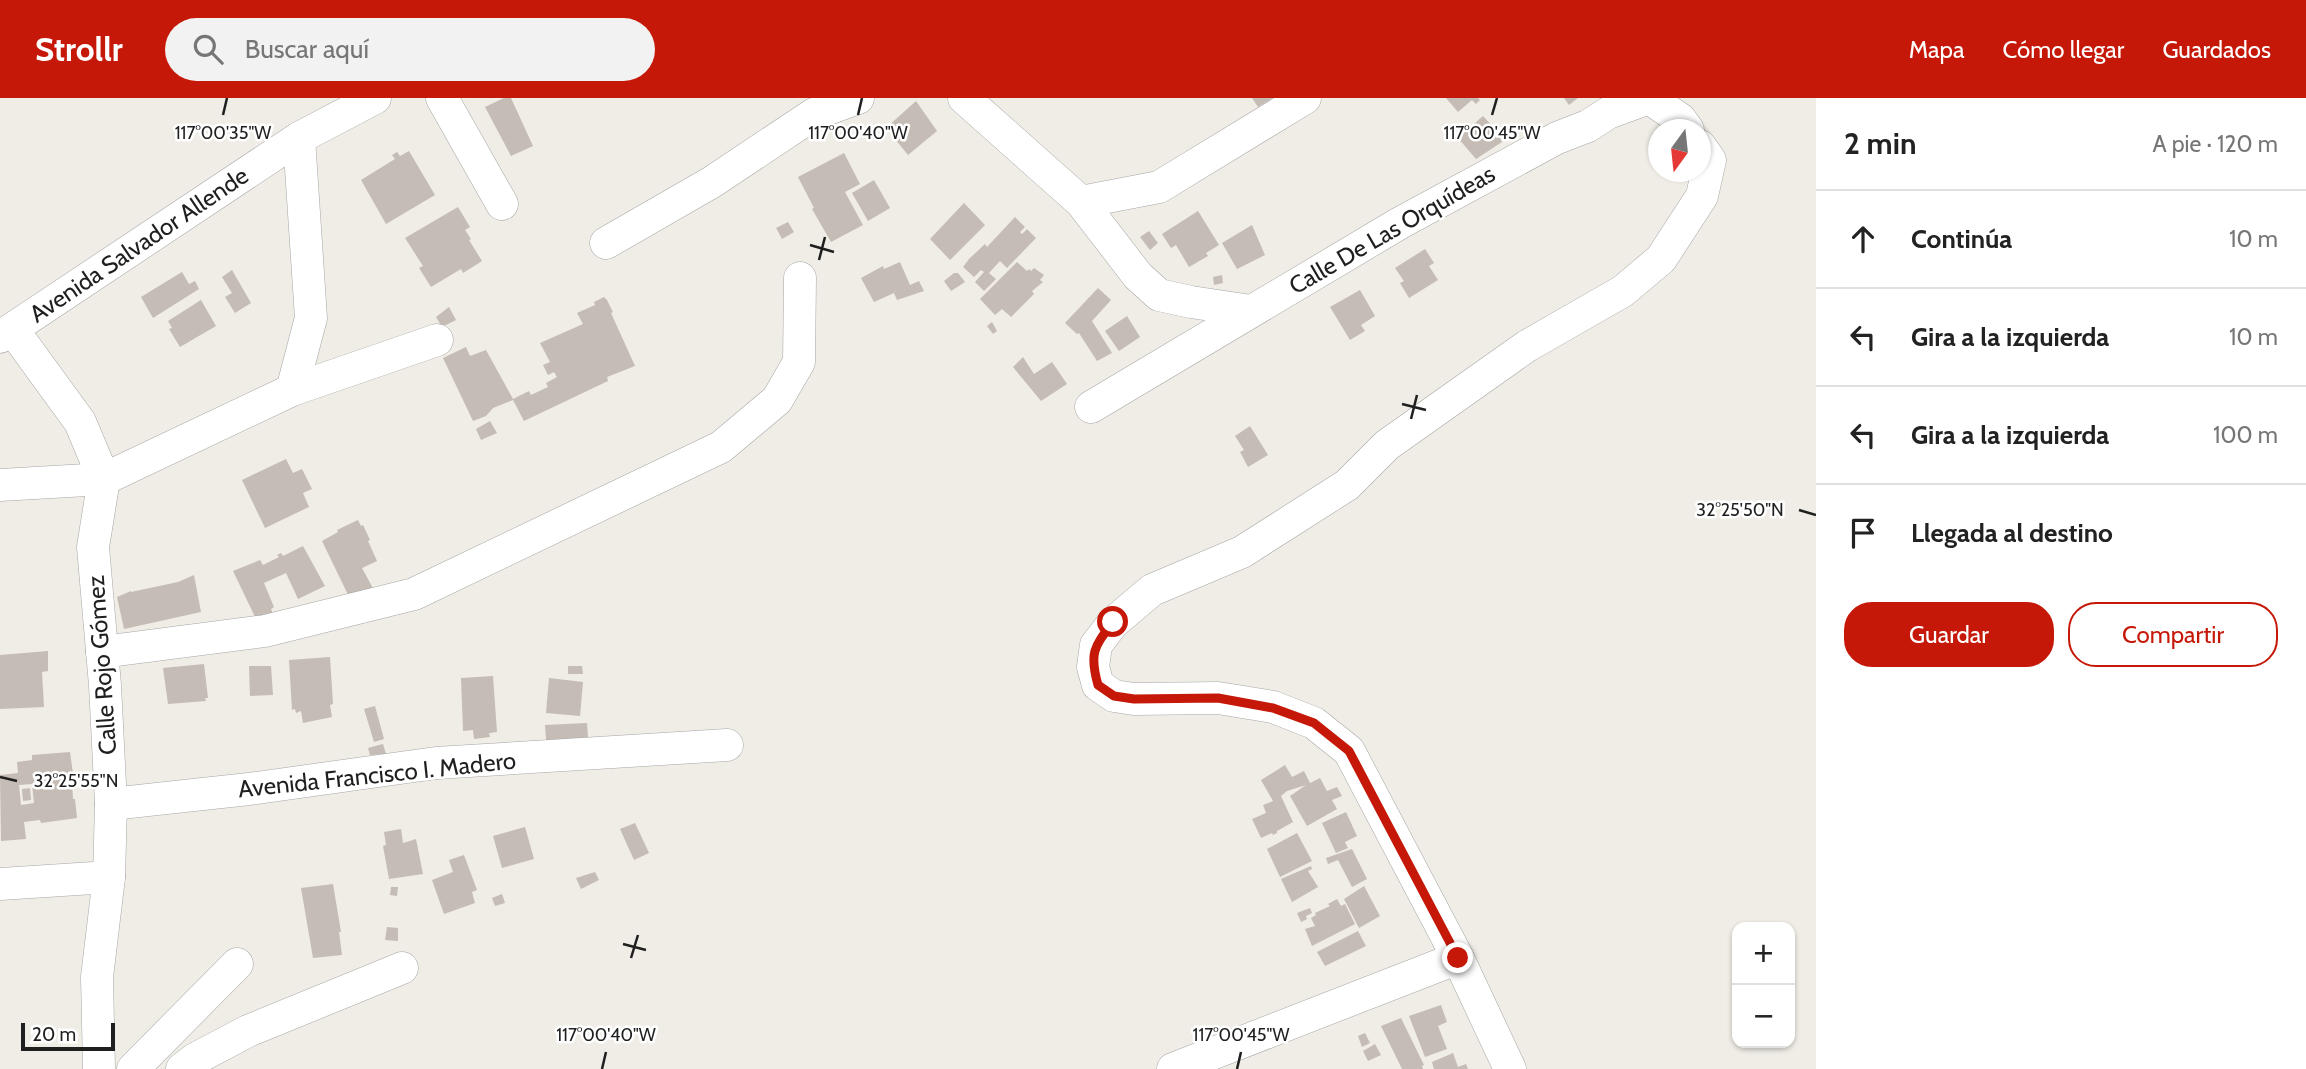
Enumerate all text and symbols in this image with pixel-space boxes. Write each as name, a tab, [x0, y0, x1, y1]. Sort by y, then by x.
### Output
search box	[165, 18, 655, 81]
text: Strollr	[35, 29, 123, 69]
icon: search	[189, 30, 227, 68]
text: Buscar aquí	[245, 33, 369, 65]
text: Mapa	[1909, 35, 1965, 64]
text: Cómo llegar	[2003, 35, 2124, 64]
text: Guardados	[2162, 35, 2271, 64]
north arrow	[1648, 119, 1711, 182]
text: 117°00'35"W	[175, 122, 271, 144]
text: 117°00'40"W	[808, 122, 908, 144]
text: 117°00'45"W	[1444, 122, 1540, 144]
text: 2 min	[1844, 125, 1916, 162]
text: A pie · 120 m	[2152, 130, 2278, 158]
street label: Calle De Las Orquídeas	[1284, 159, 1500, 300]
street label: Avenida Salvador Allende	[24, 161, 254, 329]
icon: ahead	[1844, 220, 1882, 258]
text: Continúa	[1911, 223, 2012, 255]
text: 10 m	[2229, 225, 2278, 253]
icon: left	[1844, 318, 1882, 356]
text: Gira a la izquierda	[1911, 321, 2109, 353]
text: 10 m	[2229, 323, 2278, 351]
icon: left	[1844, 416, 1882, 454]
text: Gira a la izquierda	[1911, 419, 2109, 451]
text: 100 m	[2213, 421, 2278, 449]
text: 32°25'50"N	[1696, 499, 1784, 521]
icon: arrive	[1844, 514, 1882, 552]
text: Llegada al destino	[1911, 517, 2113, 549]
street label: Calle Rojo Gómez	[81, 574, 122, 756]
button: Guardar	[1844, 602, 2054, 667]
button: Compartir	[2068, 602, 2278, 667]
route start	[1097, 606, 1128, 637]
street label: Avenida Francisco I. Madero	[237, 745, 517, 804]
text: 32°25'55"N	[34, 770, 118, 792]
map controls	[1732, 922, 1795, 1048]
button: +	[1732, 922, 1795, 985]
route end	[1442, 942, 1473, 973]
button: −	[1732, 985, 1795, 1048]
scale bar	[21, 1020, 116, 1052]
text: 20 m	[32, 1023, 76, 1046]
text: 117°00'40"W	[556, 1024, 656, 1046]
text: 117°00'45"W	[1193, 1024, 1289, 1046]

